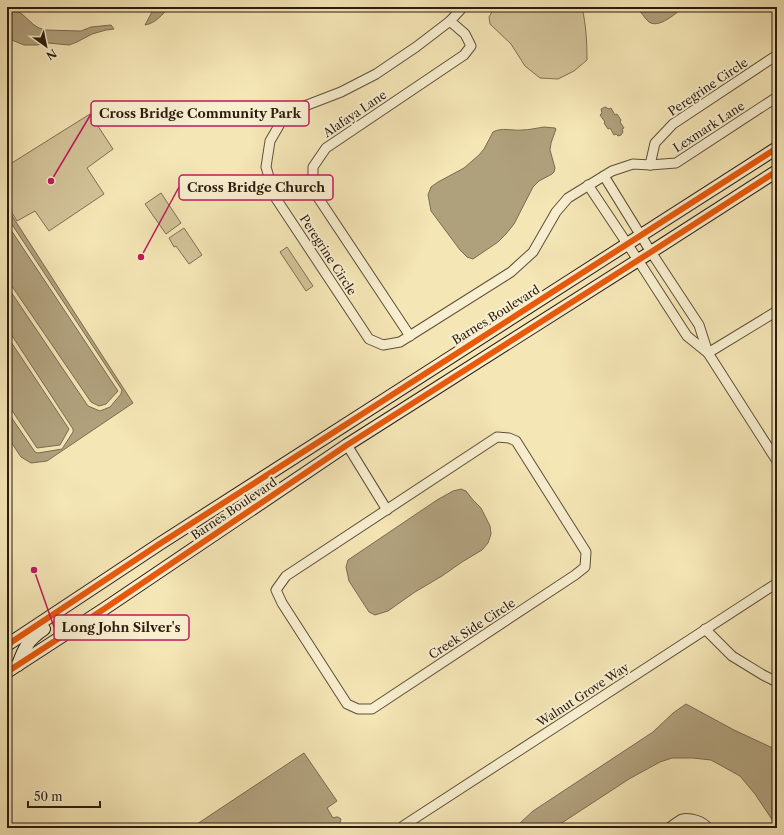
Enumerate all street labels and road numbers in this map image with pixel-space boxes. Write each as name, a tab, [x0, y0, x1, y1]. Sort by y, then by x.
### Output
street label: Peregrine Circle	[665, 54, 751, 119]
street label: Alafaya Lane	[319, 87, 390, 141]
street label: Lexmark Lane	[670, 98, 747, 155]
street label: Peregrine Circle	[297, 212, 360, 298]
street label: Barnes Boulevard	[449, 281, 543, 348]
street label: Barnes Boulevard	[188, 474, 280, 543]
street label: Creek Side Circle	[426, 595, 518, 662]
street label: Walnut Grove Way	[533, 659, 632, 730]

